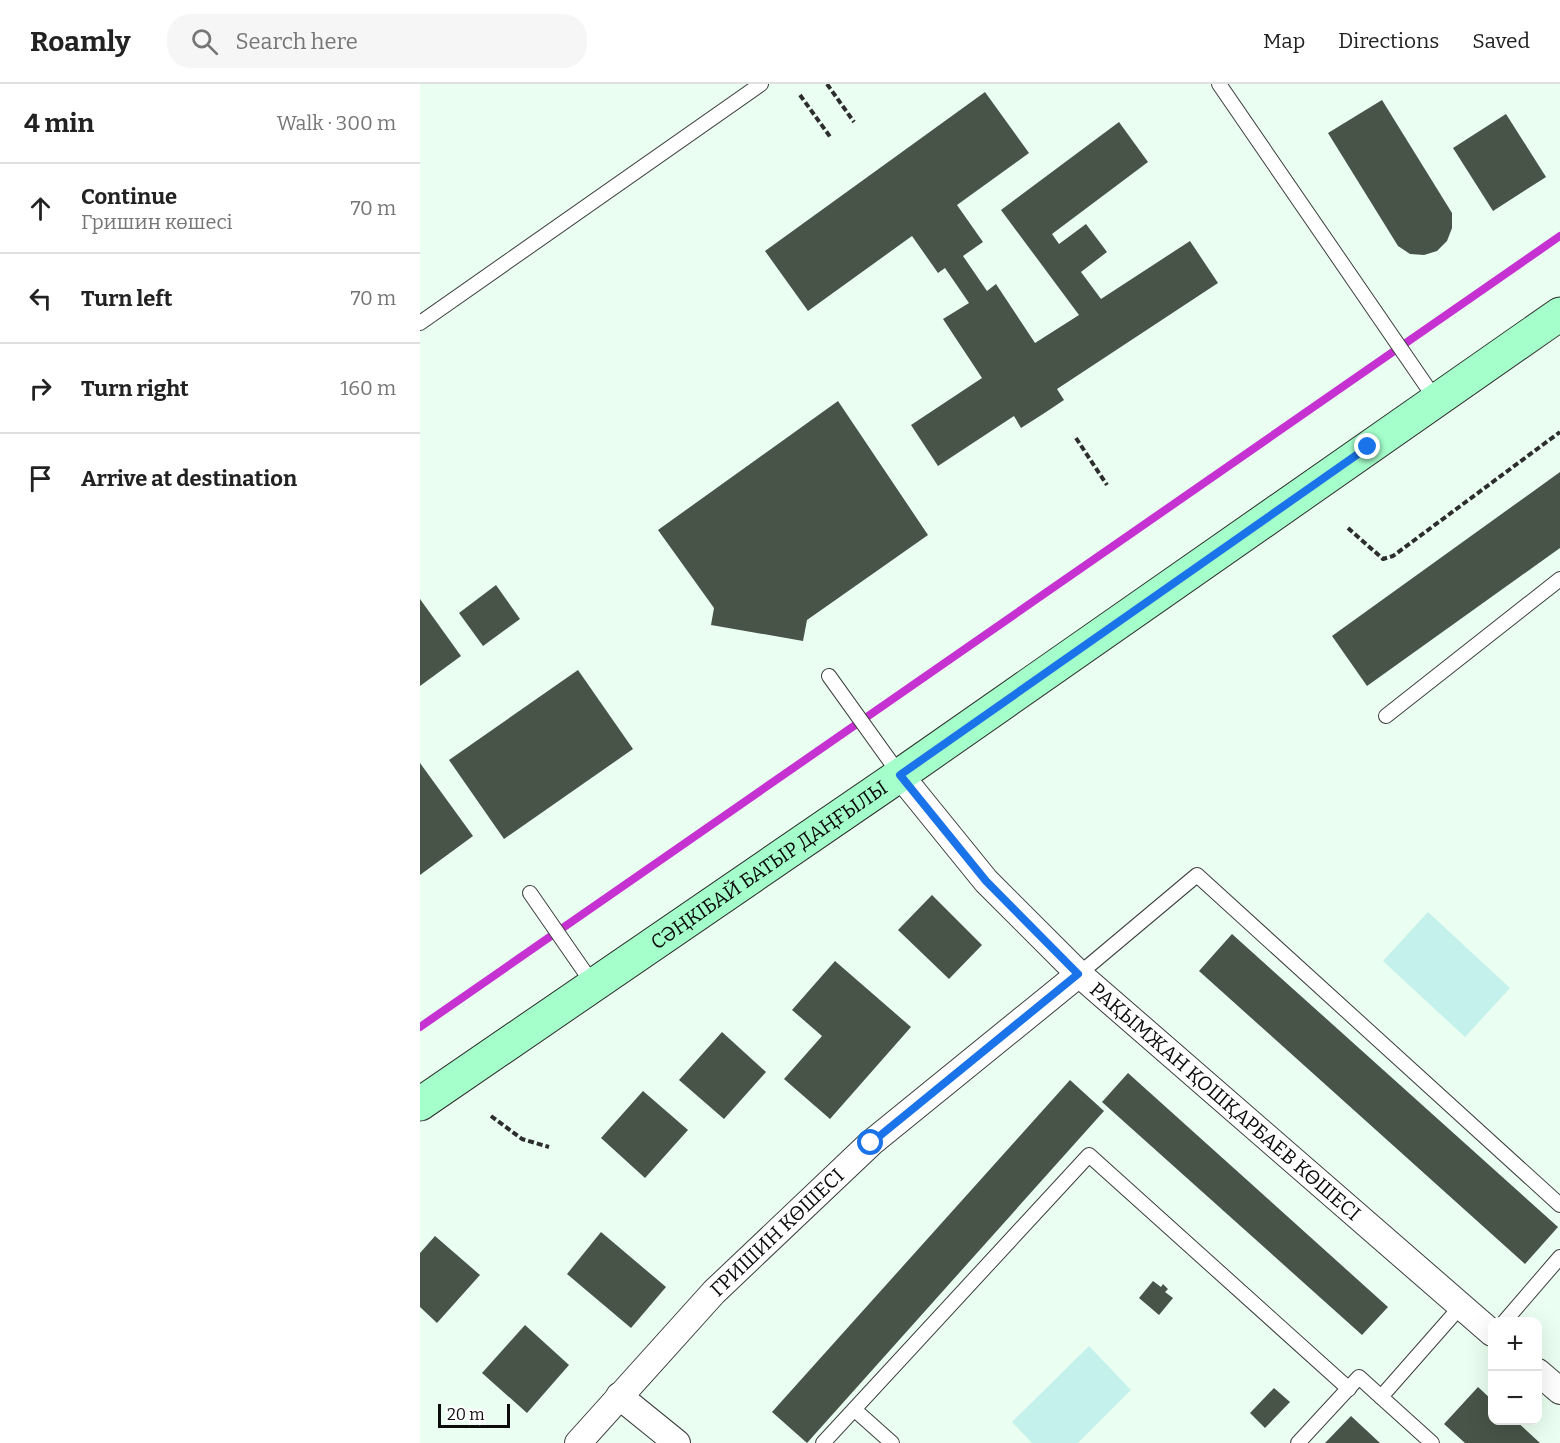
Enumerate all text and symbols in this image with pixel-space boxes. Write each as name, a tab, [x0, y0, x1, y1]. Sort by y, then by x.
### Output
search box	[167, 14, 587, 68]
text: Roamly	[30, 25, 131, 58]
icon: search	[188, 25, 221, 58]
text: Search here	[236, 28, 358, 55]
text: Map	[1263, 28, 1305, 54]
text: Directions	[1338, 28, 1439, 54]
text: Saved	[1472, 28, 1530, 54]
text: 4 min	[24, 108, 94, 139]
text: Walk · 300 m	[277, 111, 396, 135]
text: Continue	[81, 183, 177, 210]
icon: ahead	[24, 192, 57, 225]
text: 70 m	[350, 196, 396, 220]
text: Гришин көшесі	[81, 210, 232, 234]
icon: left	[24, 282, 57, 315]
text: Turn left	[81, 285, 173, 312]
text: 70 m	[350, 286, 396, 310]
icon: right	[24, 372, 57, 405]
text: Turn right	[81, 375, 189, 402]
text: 160 m	[340, 376, 396, 400]
route end	[1354, 433, 1380, 459]
icon: arrive	[24, 462, 57, 495]
text: Arrive at destination	[81, 465, 297, 492]
street label: СӘҢКІБАЙ БАТЫР ДАҢҒЫЛЫ	[646, 775, 892, 954]
street label: РАҚЫМЖАН ҚОШҚАРБАЕВ КӨШЕСІ	[1085, 977, 1366, 1225]
route start	[857, 1129, 883, 1155]
street label: ГРИШИН КӨШЕСІ	[705, 1163, 849, 1301]
map controls	[1488, 1317, 1542, 1425]
button: +	[1488, 1317, 1542, 1371]
button: −	[1488, 1371, 1542, 1425]
scale bar	[438, 1401, 510, 1428]
text: 20 m	[447, 1405, 484, 1424]

